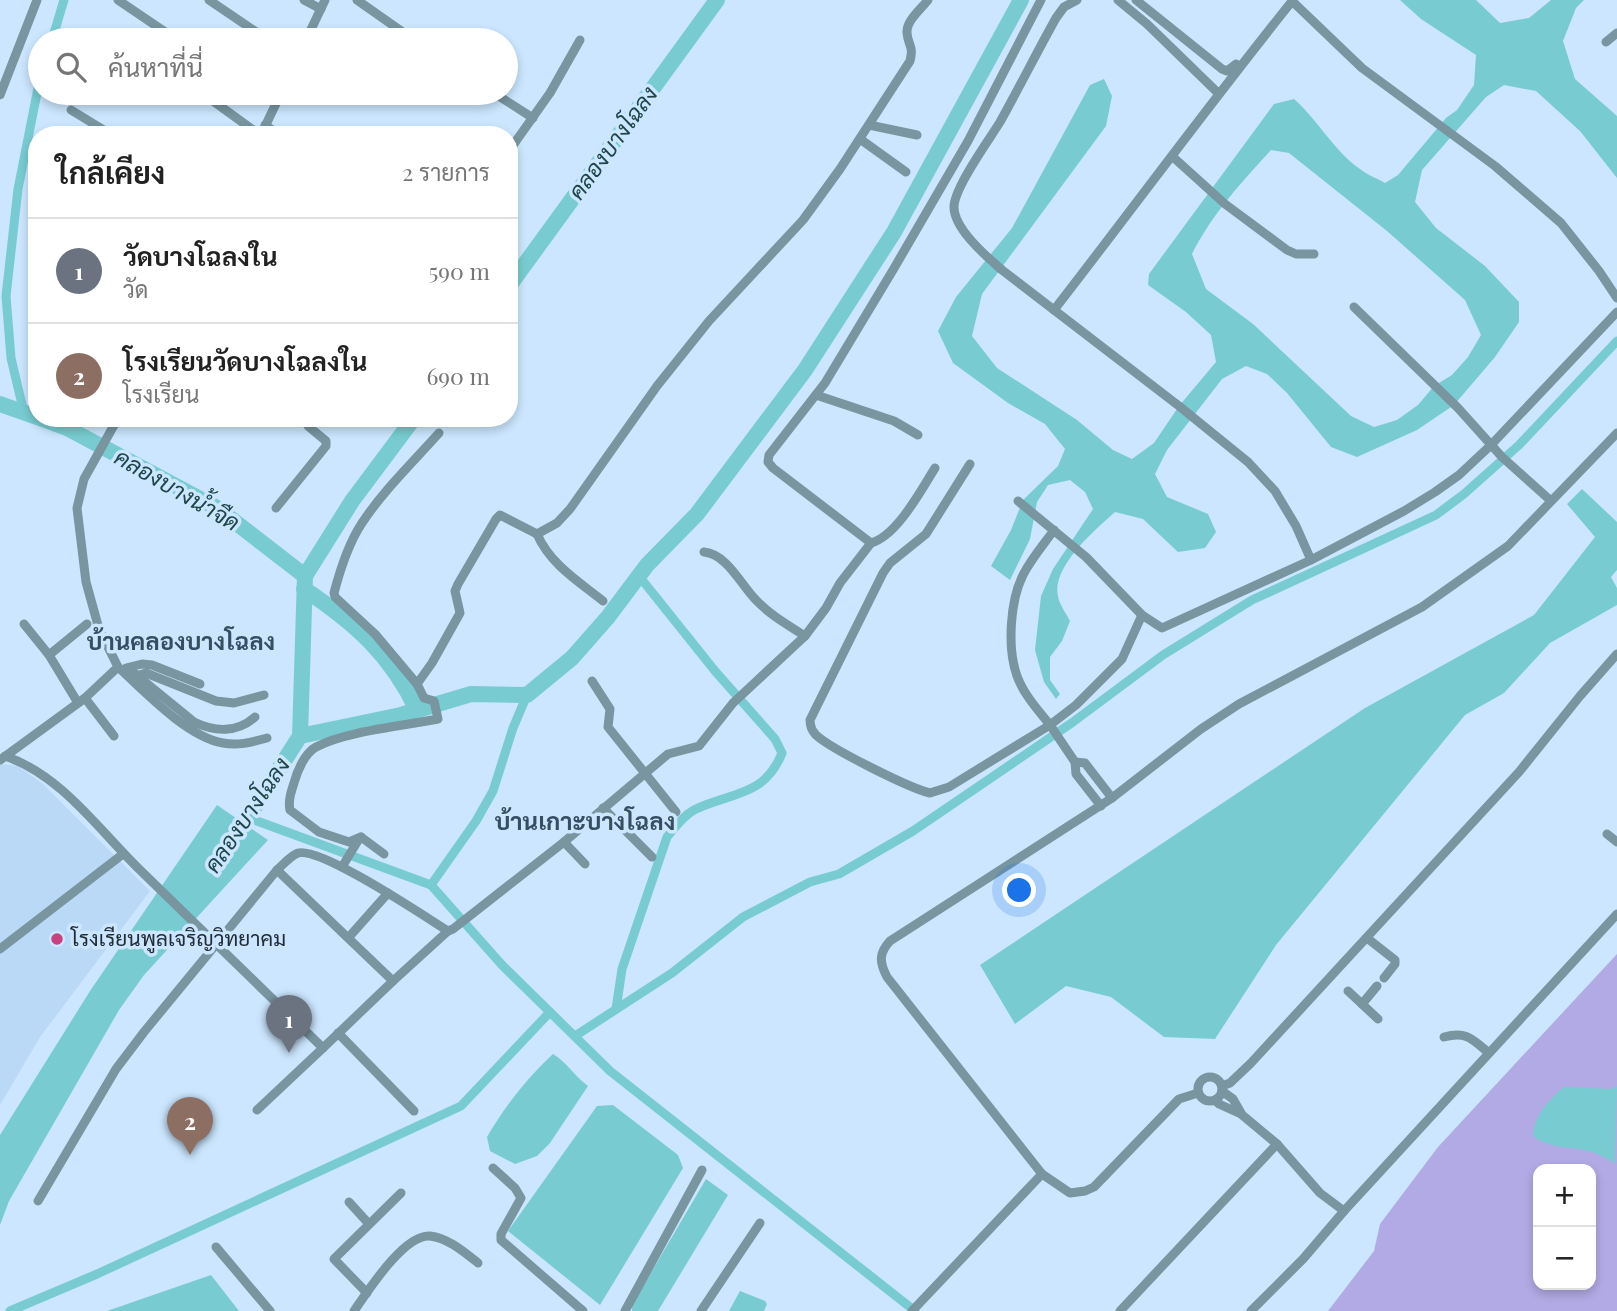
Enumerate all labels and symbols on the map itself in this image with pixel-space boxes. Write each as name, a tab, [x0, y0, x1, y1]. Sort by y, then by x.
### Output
water label: คลองบางโฉลง	[560, 79, 663, 205]
water label: คลองบางน้ำจืด	[109, 438, 248, 537]
district label: บ้านคลองบางโฉลง	[87, 624, 275, 656]
water label: คลองบางโฉลง	[196, 750, 296, 878]
district label: บ้านเกาะบางโฉลง	[495, 804, 675, 836]
your location	[1002, 873, 1036, 907]
place label: โรงเรียนพูลเจริญวิทยาคม	[70, 923, 286, 954]
marker: โรงเรียนพูลเจริญวิทยาคม	[49, 931, 65, 947]
pin: 1	[266, 995, 312, 1053]
pin: 2	[167, 1097, 213, 1155]

